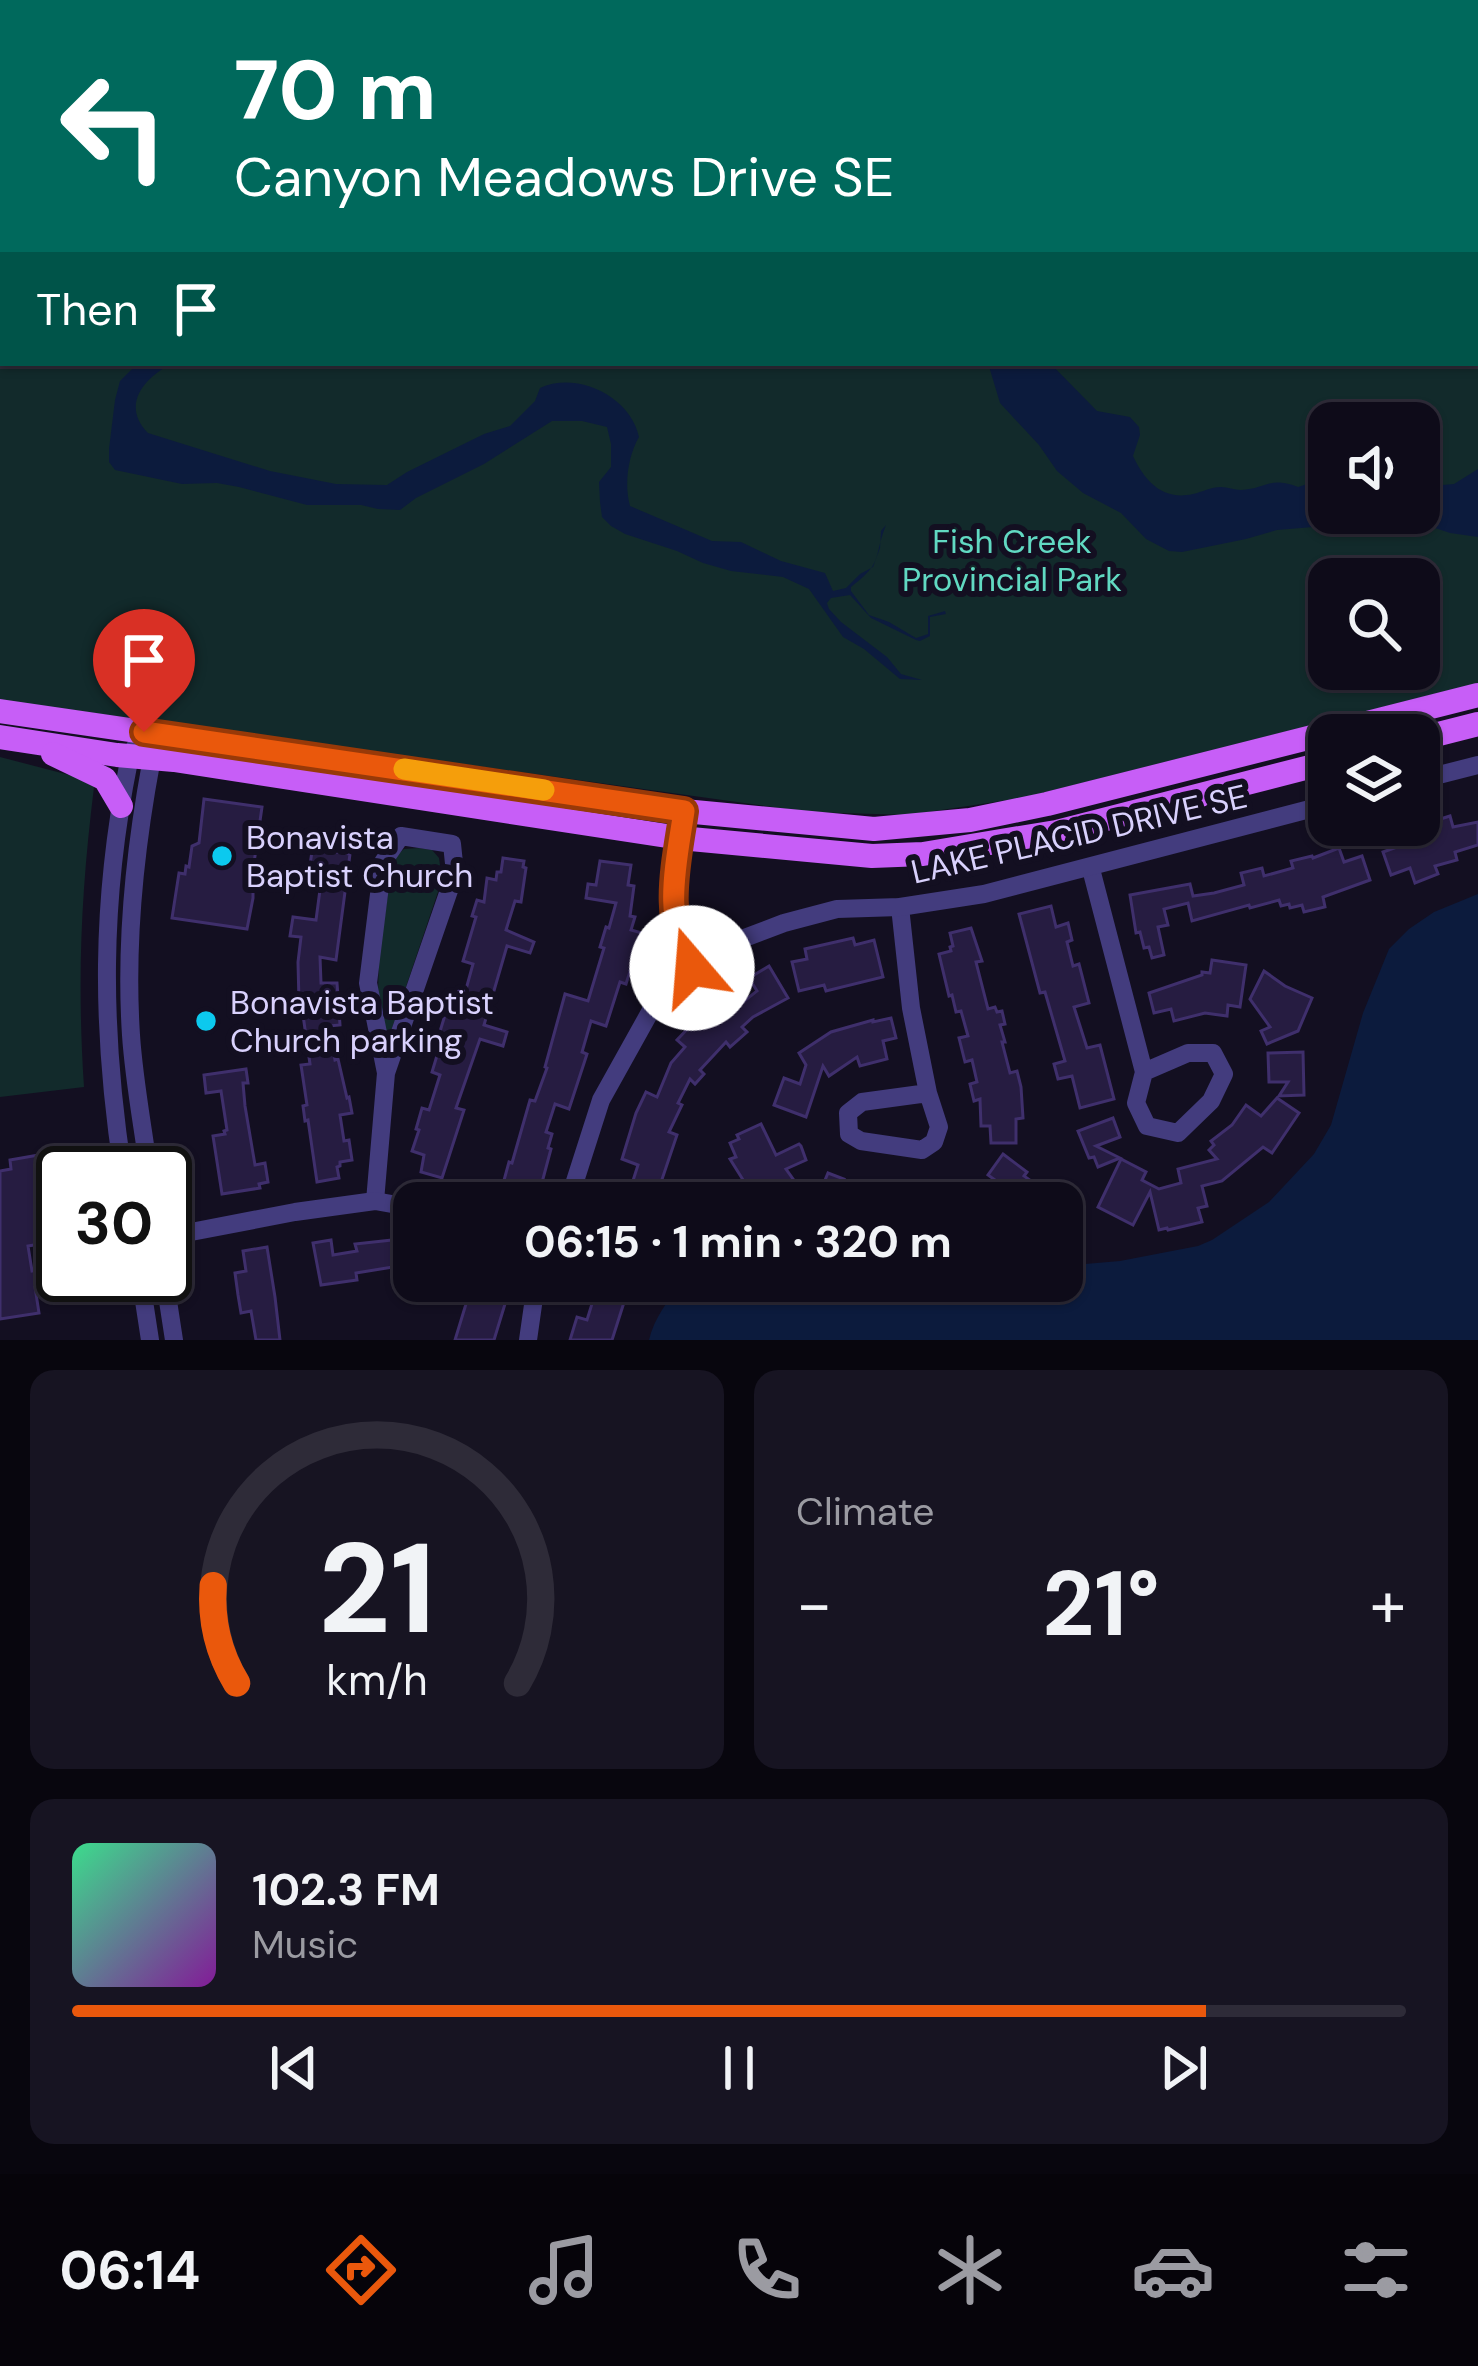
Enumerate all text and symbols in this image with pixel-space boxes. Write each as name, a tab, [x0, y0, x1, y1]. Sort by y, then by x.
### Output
text: 70 m	[234, 36, 437, 145]
icon: left	[36, 48, 192, 204]
text: Canyon Meadows Drive SE	[234, 142, 894, 213]
icon: arrive	[163, 276, 229, 342]
text: Then	[36, 280, 139, 339]
map controls	[1308, 402, 1440, 846]
button: sound	[1308, 402, 1440, 534]
park label: Fish Creek Provincial Park	[902, 520, 1122, 601]
button: search	[1308, 558, 1440, 690]
pin	[93, 609, 195, 732]
icon: arrive	[111, 627, 177, 693]
button: layers	[1308, 714, 1440, 846]
street label: LAKE PLACID DRIVE SE	[907, 774, 1251, 894]
place label: Bonavista Baptist Church	[246, 816, 473, 897]
marker: Bonavista Baptist Church	[209, 843, 235, 869]
position arrow	[629, 905, 755, 1031]
place label: Bonavista Baptist Church parking	[230, 981, 494, 1062]
marker: Bonavista Baptist Church parking	[193, 1008, 219, 1034]
speed limit sign: 30	[36, 1146, 192, 1302]
text: 06:15 · 1 min · 320 m	[524, 1212, 952, 1271]
text: Climate	[796, 1486, 934, 1537]
text: 21	[318, 1508, 436, 1671]
text: 21°	[1042, 1546, 1160, 1663]
text: −	[796, 1562, 832, 1647]
text: +	[1370, 1562, 1406, 1647]
text: km/h	[326, 1651, 428, 1707]
text: 102.3 FM	[252, 1860, 440, 1919]
text: Music	[252, 1919, 358, 1970]
icon: previous	[261, 2035, 327, 2101]
icon: pause	[706, 2035, 772, 2101]
icon: next	[1151, 2035, 1217, 2101]
icon: directions	[319, 2228, 403, 2312]
icon: music	[522, 2228, 606, 2312]
icon: phone	[725, 2228, 809, 2312]
icon: climate	[928, 2228, 1012, 2312]
icon: car	[1131, 2228, 1215, 2312]
icon: filters	[1334, 2228, 1418, 2312]
text: 06:14	[60, 2235, 200, 2306]

